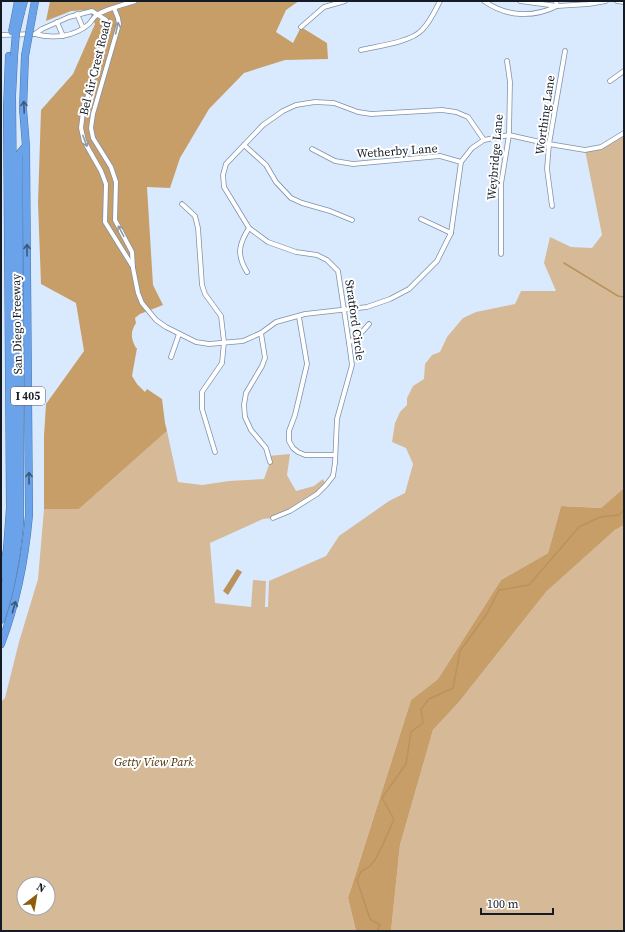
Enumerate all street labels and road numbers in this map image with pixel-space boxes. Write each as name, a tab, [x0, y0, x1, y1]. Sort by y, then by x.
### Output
street label: Bel Air Crest Road	[75, 19, 115, 117]
street label: Worthing Lane	[532, 74, 558, 156]
street label: Weybridge Lane	[483, 113, 507, 201]
street label: Wetherby Lane	[356, 140, 438, 162]
street label: San Diego Freeway	[8, 273, 26, 375]
street label: Stratford Circle	[341, 278, 369, 362]
road number: I 405	[11, 387, 45, 405]

